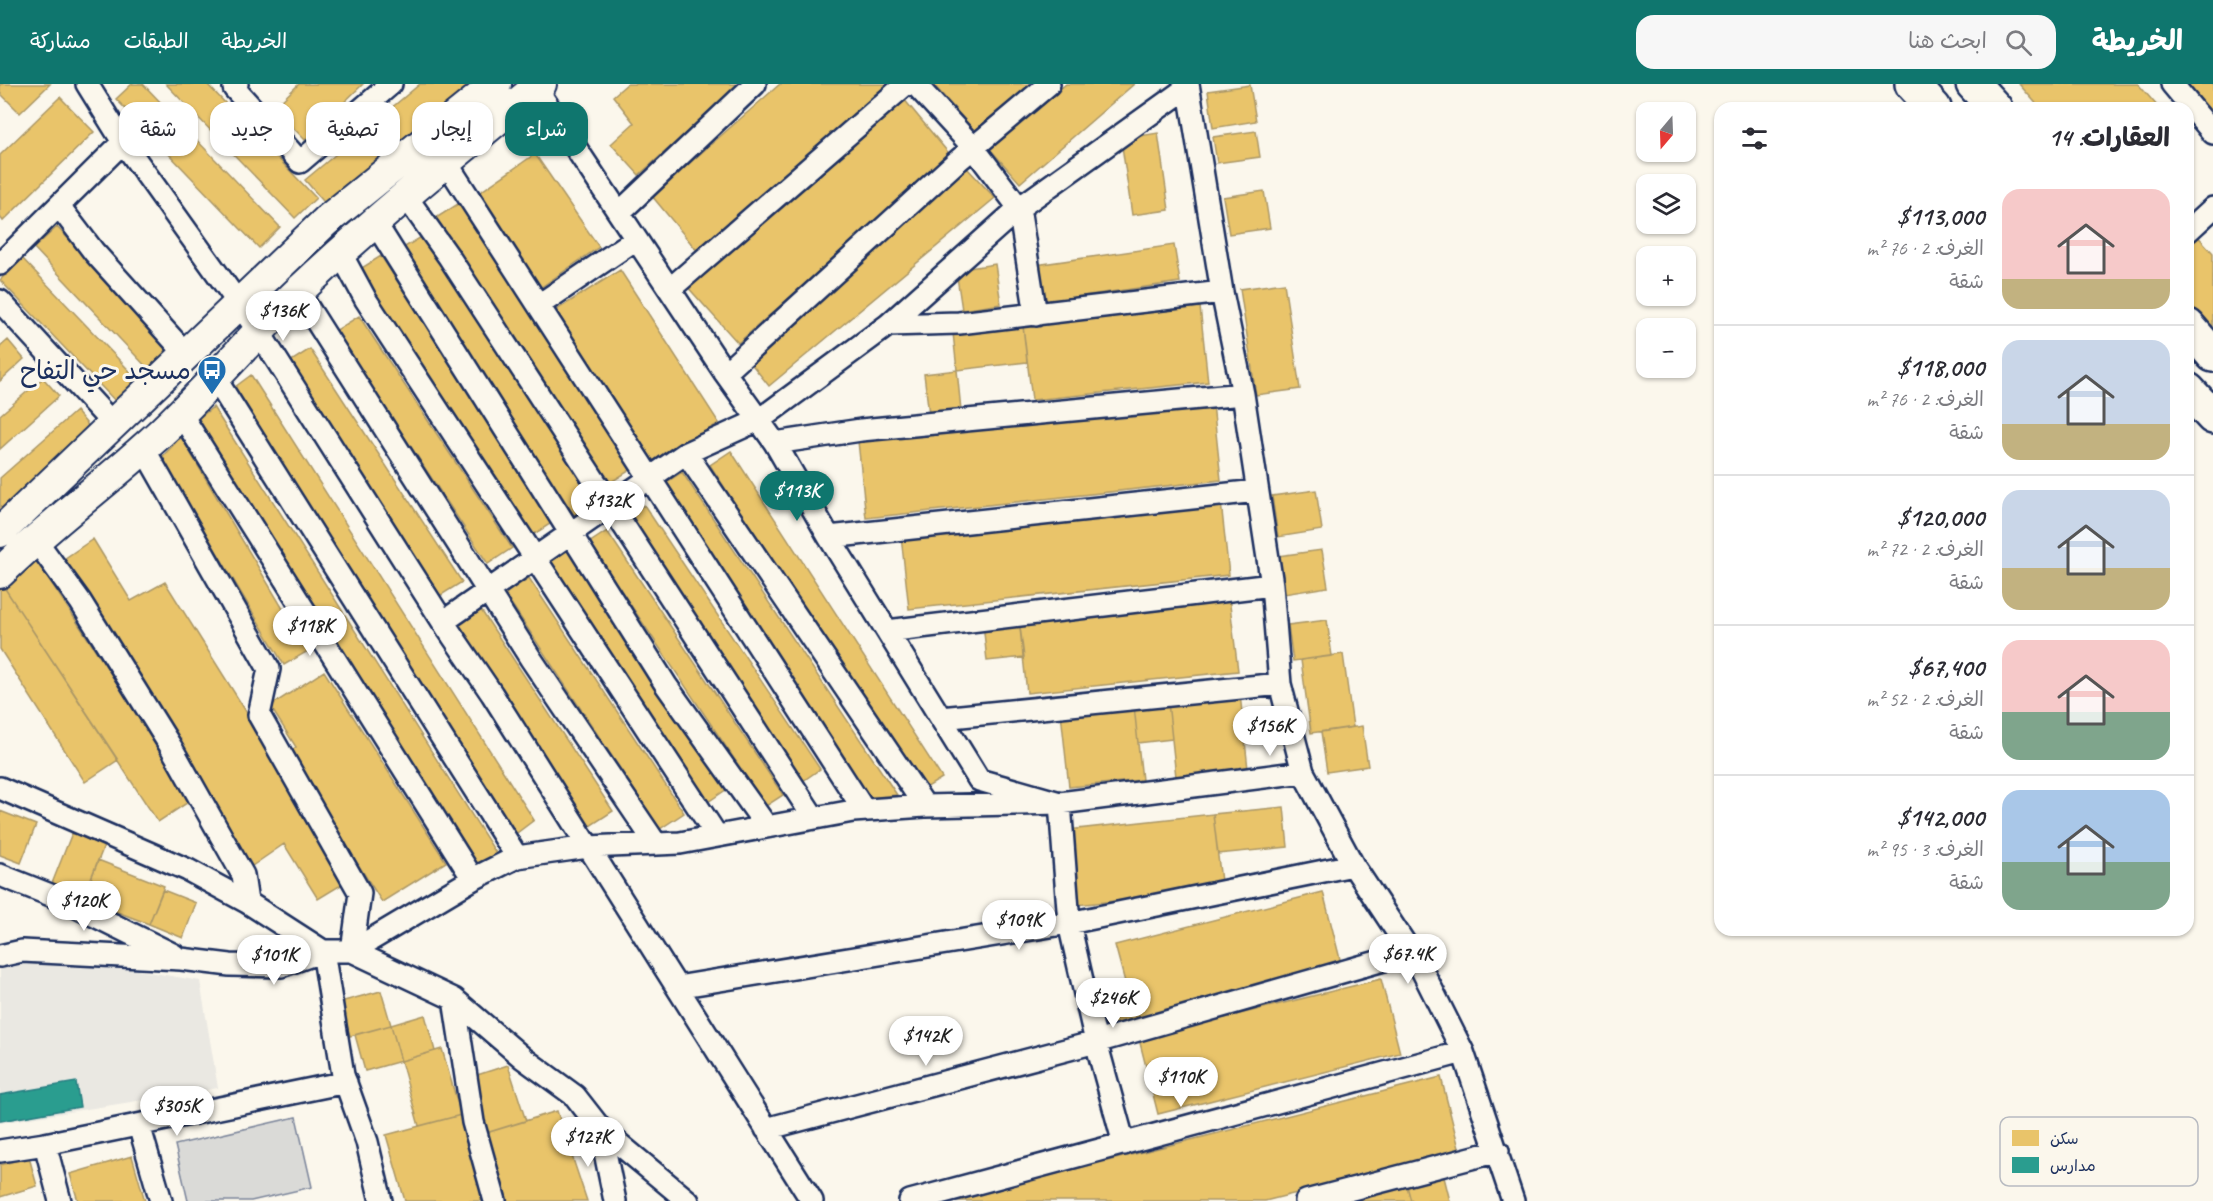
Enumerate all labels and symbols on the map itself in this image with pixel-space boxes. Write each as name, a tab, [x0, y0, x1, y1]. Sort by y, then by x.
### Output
north arrow	[1636, 102, 1696, 162]
pin: $136K	[241, 291, 325, 342]
place label: مسجد حي التفاح	[20, 354, 191, 393]
bus stop icon: مسجد حي التفاح	[196, 354, 228, 396]
pin: $113K	[755, 471, 839, 522]
pin: $132K	[566, 481, 650, 532]
pin: $118K	[268, 606, 352, 657]
pin: $156K	[1228, 706, 1312, 757]
pin: $120K	[42, 881, 126, 932]
pin: $109K	[977, 900, 1061, 951]
pin: $67.4K	[1359, 934, 1457, 985]
pin: $101K	[232, 935, 316, 986]
pin: $246K	[1071, 978, 1155, 1029]
pin: $142K	[884, 1016, 968, 1067]
pin: $110K	[1139, 1057, 1223, 1108]
pin: $305K	[135, 1086, 219, 1137]
pin: $127K	[546, 1117, 630, 1168]
legend	[2000, 1117, 2198, 1186]
text: سكن	[2050, 1129, 2079, 1149]
text: مدارس	[2050, 1156, 2096, 1176]

